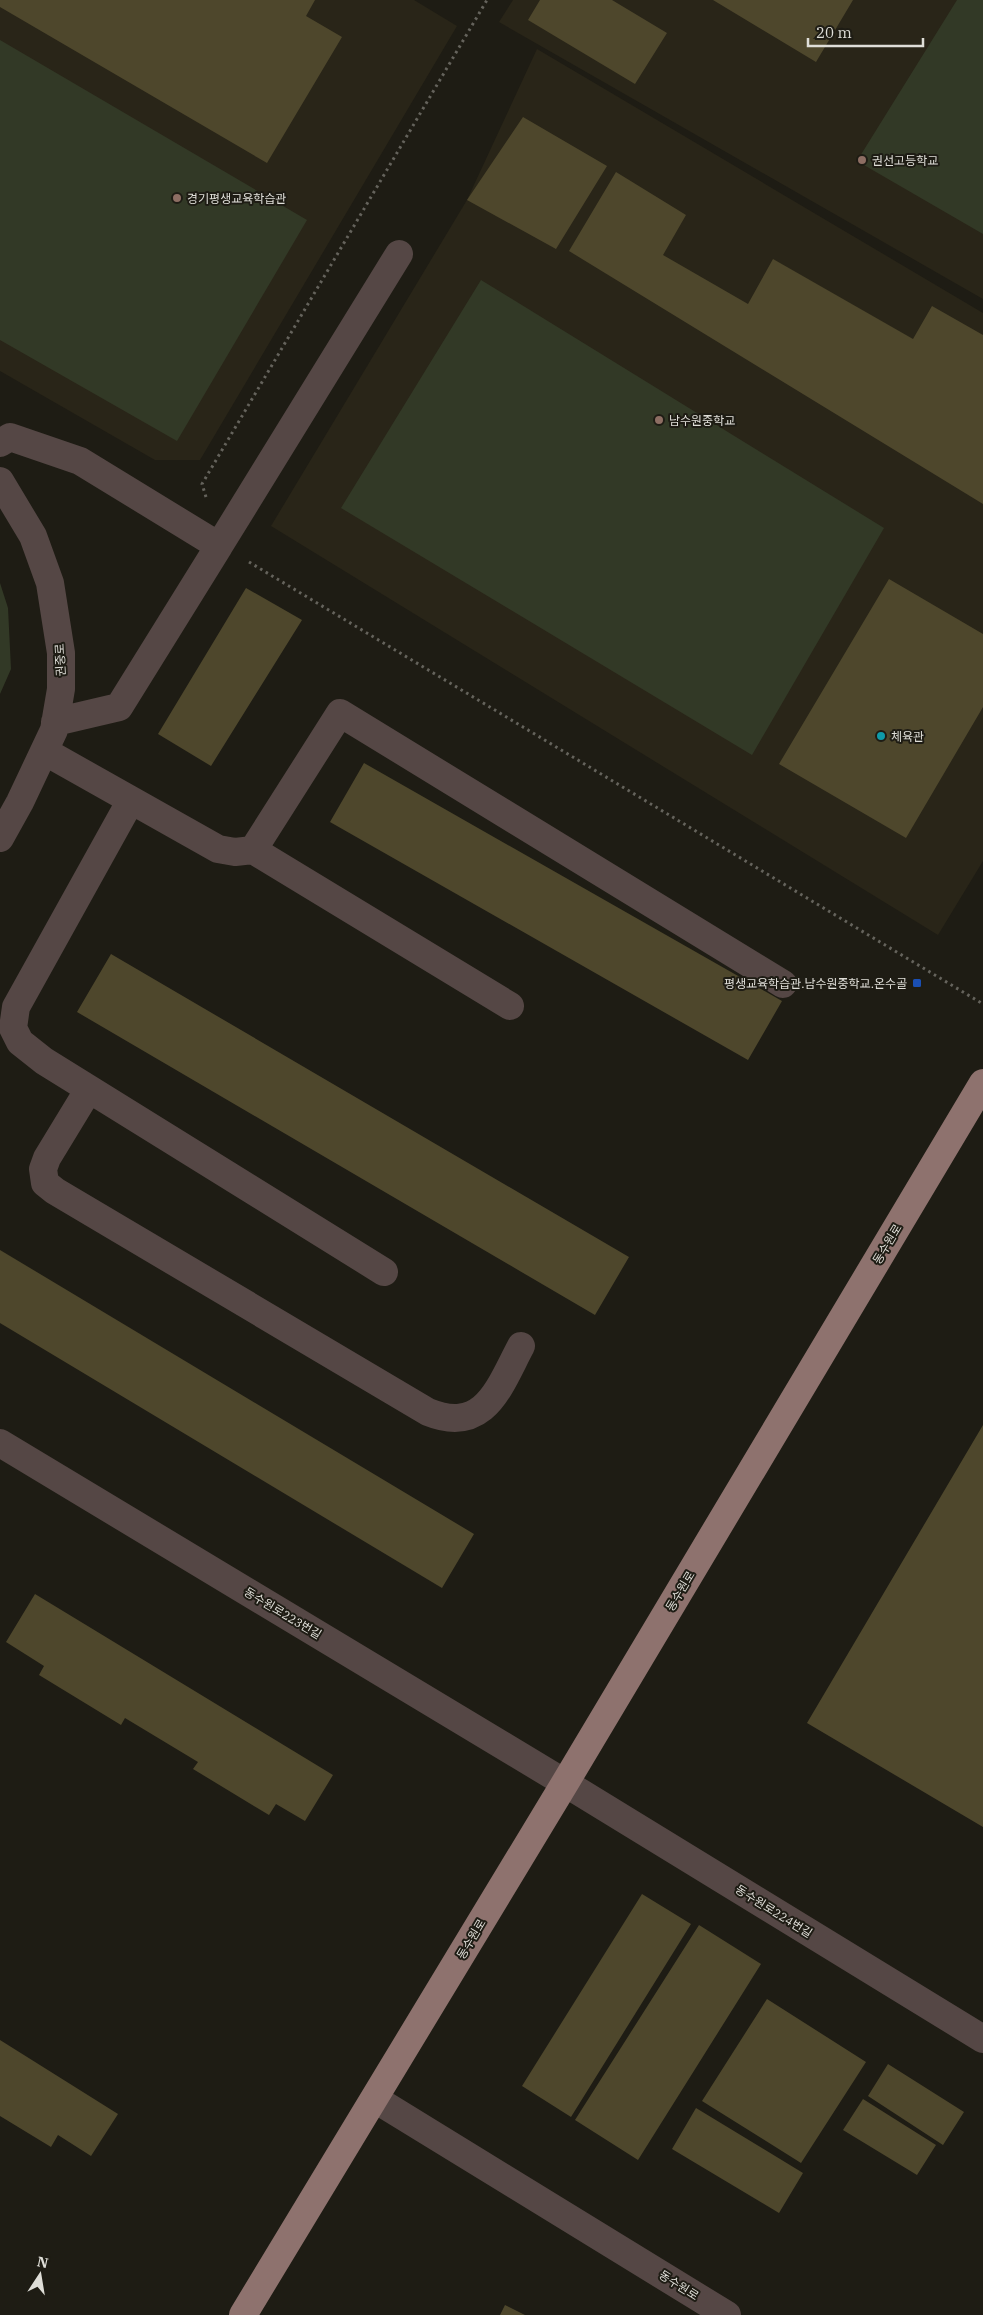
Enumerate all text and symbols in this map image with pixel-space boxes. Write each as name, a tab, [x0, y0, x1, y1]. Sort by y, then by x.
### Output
scale bar	[808, 15, 923, 47]
text: 20 m	[816, 23, 852, 42]
place label: 권선고등학교	[872, 153, 938, 168]
marker: 권선고등학교	[856, 154, 868, 166]
place label: 경기평생교육학습관	[187, 191, 286, 206]
marker: 경기평생교육학습관	[171, 192, 183, 204]
place label: 남수원중학교	[669, 413, 735, 428]
marker: 남수원중학교	[653, 414, 665, 426]
street label: 권중로	[52, 643, 68, 677]
place label: 체육관	[891, 729, 924, 744]
marker: 체육관	[875, 730, 887, 742]
place label: 평생교육학습관.남수원중학교.온수골	[724, 976, 907, 991]
marker: 평생교육학습관.남수원중학교.온수골	[911, 977, 923, 989]
street label: 동수원로	[869, 1221, 905, 1267]
street label: 동수원로	[662, 1568, 698, 1614]
street label: 동수원로223번길	[241, 1584, 325, 1642]
street label: 동수원로224번길	[733, 1881, 815, 1941]
street label: 동수원로	[453, 1916, 489, 1962]
north arrow	[15, 2250, 65, 2300]
text: N	[35, 2252, 50, 2272]
street label: 동수원로	[656, 2267, 702, 2303]

